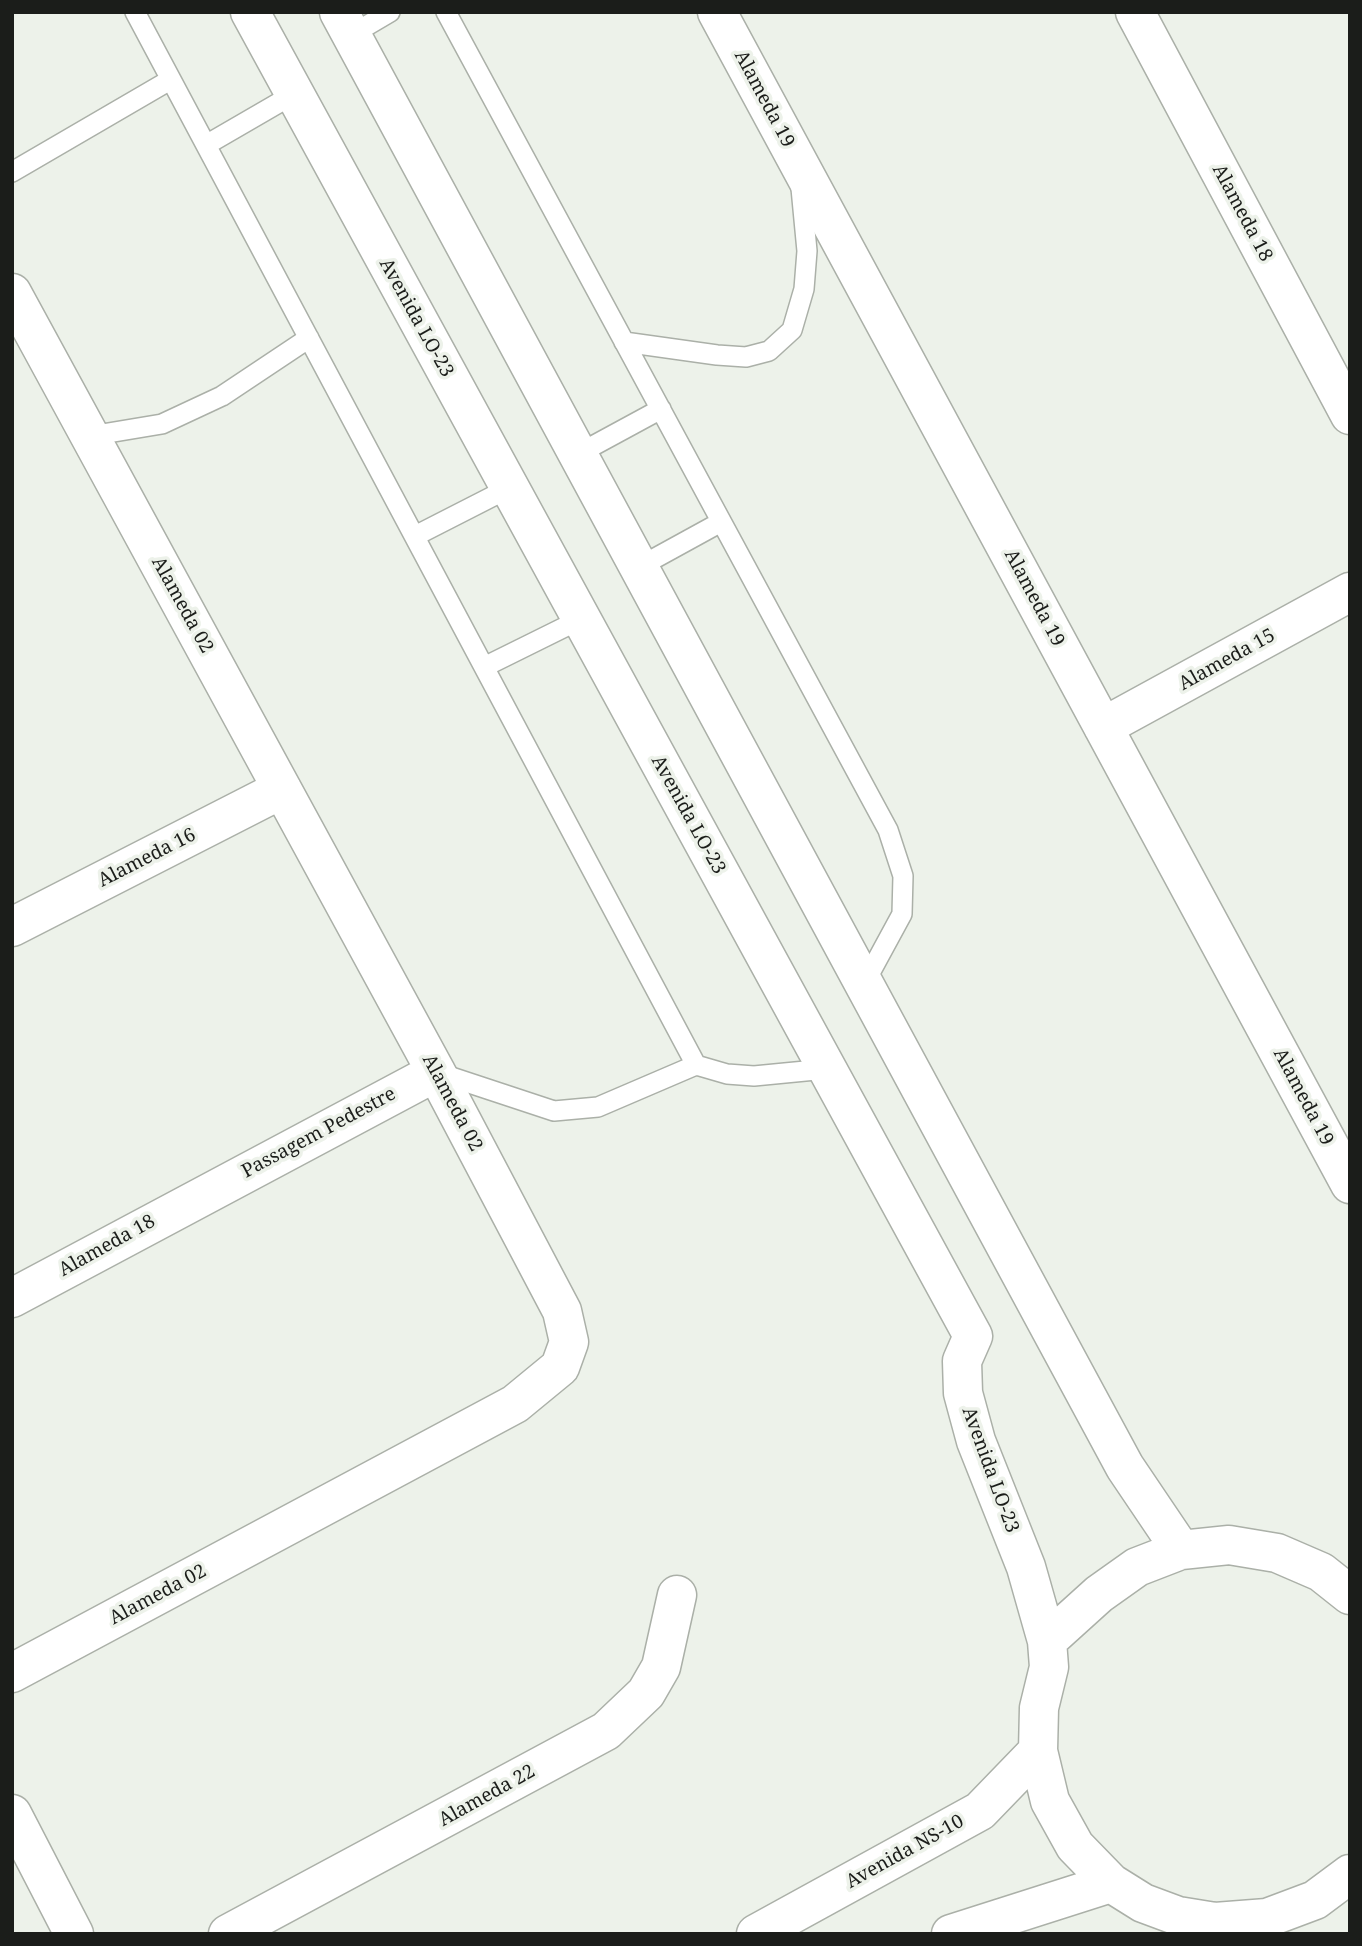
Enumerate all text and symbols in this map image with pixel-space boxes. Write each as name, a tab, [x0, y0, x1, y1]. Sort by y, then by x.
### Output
street label: Alameda 19	[729, 47, 799, 151]
street label: Alameda 18	[1207, 161, 1277, 265]
street label: Avenida LO-23	[374, 255, 458, 381]
street label: Alameda 19	[999, 546, 1069, 650]
street label: Alameda 02	[146, 553, 218, 657]
street label: Alameda 15	[1175, 624, 1279, 696]
street label: Avenida LO-23	[646, 752, 730, 878]
street label: Alameda 16	[94, 824, 200, 892]
street label: Alameda 19	[1268, 1045, 1338, 1149]
street label: Alameda 02	[417, 1051, 487, 1155]
street label: Passagem Pedestre	[238, 1083, 400, 1183]
street label: Alameda 18	[55, 1210, 159, 1282]
street label: Avenida LO-23	[957, 1404, 1023, 1536]
street label: Alameda 02	[106, 1560, 210, 1630]
street label: Alameda 22	[435, 1760, 539, 1832]
street label: Avenida NS-10	[842, 1810, 968, 1894]

